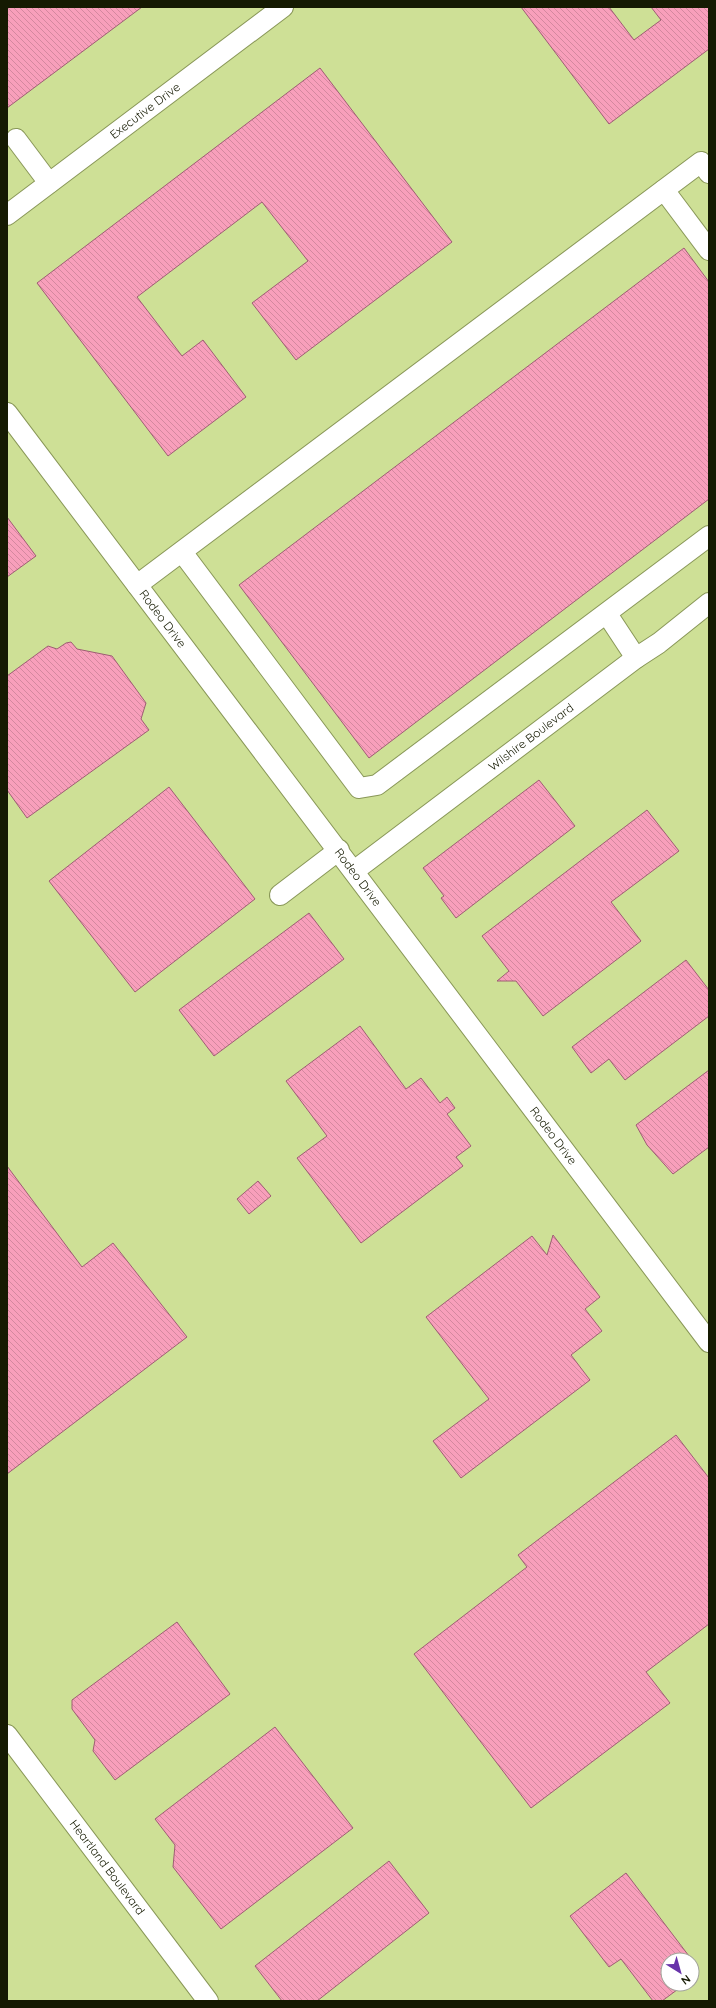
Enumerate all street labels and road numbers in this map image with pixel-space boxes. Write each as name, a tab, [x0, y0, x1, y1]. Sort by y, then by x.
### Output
street label: Executive Drive	[107, 79, 183, 142]
street label: Rodeo Drive	[136, 587, 190, 651]
street label: Wilshire Boulevard	[485, 700, 576, 774]
street label: Rodeo Drive	[332, 845, 385, 909]
street label: Rodeo Drive	[527, 1104, 580, 1168]
street label: Heartland Boulevard	[67, 1817, 148, 1918]

